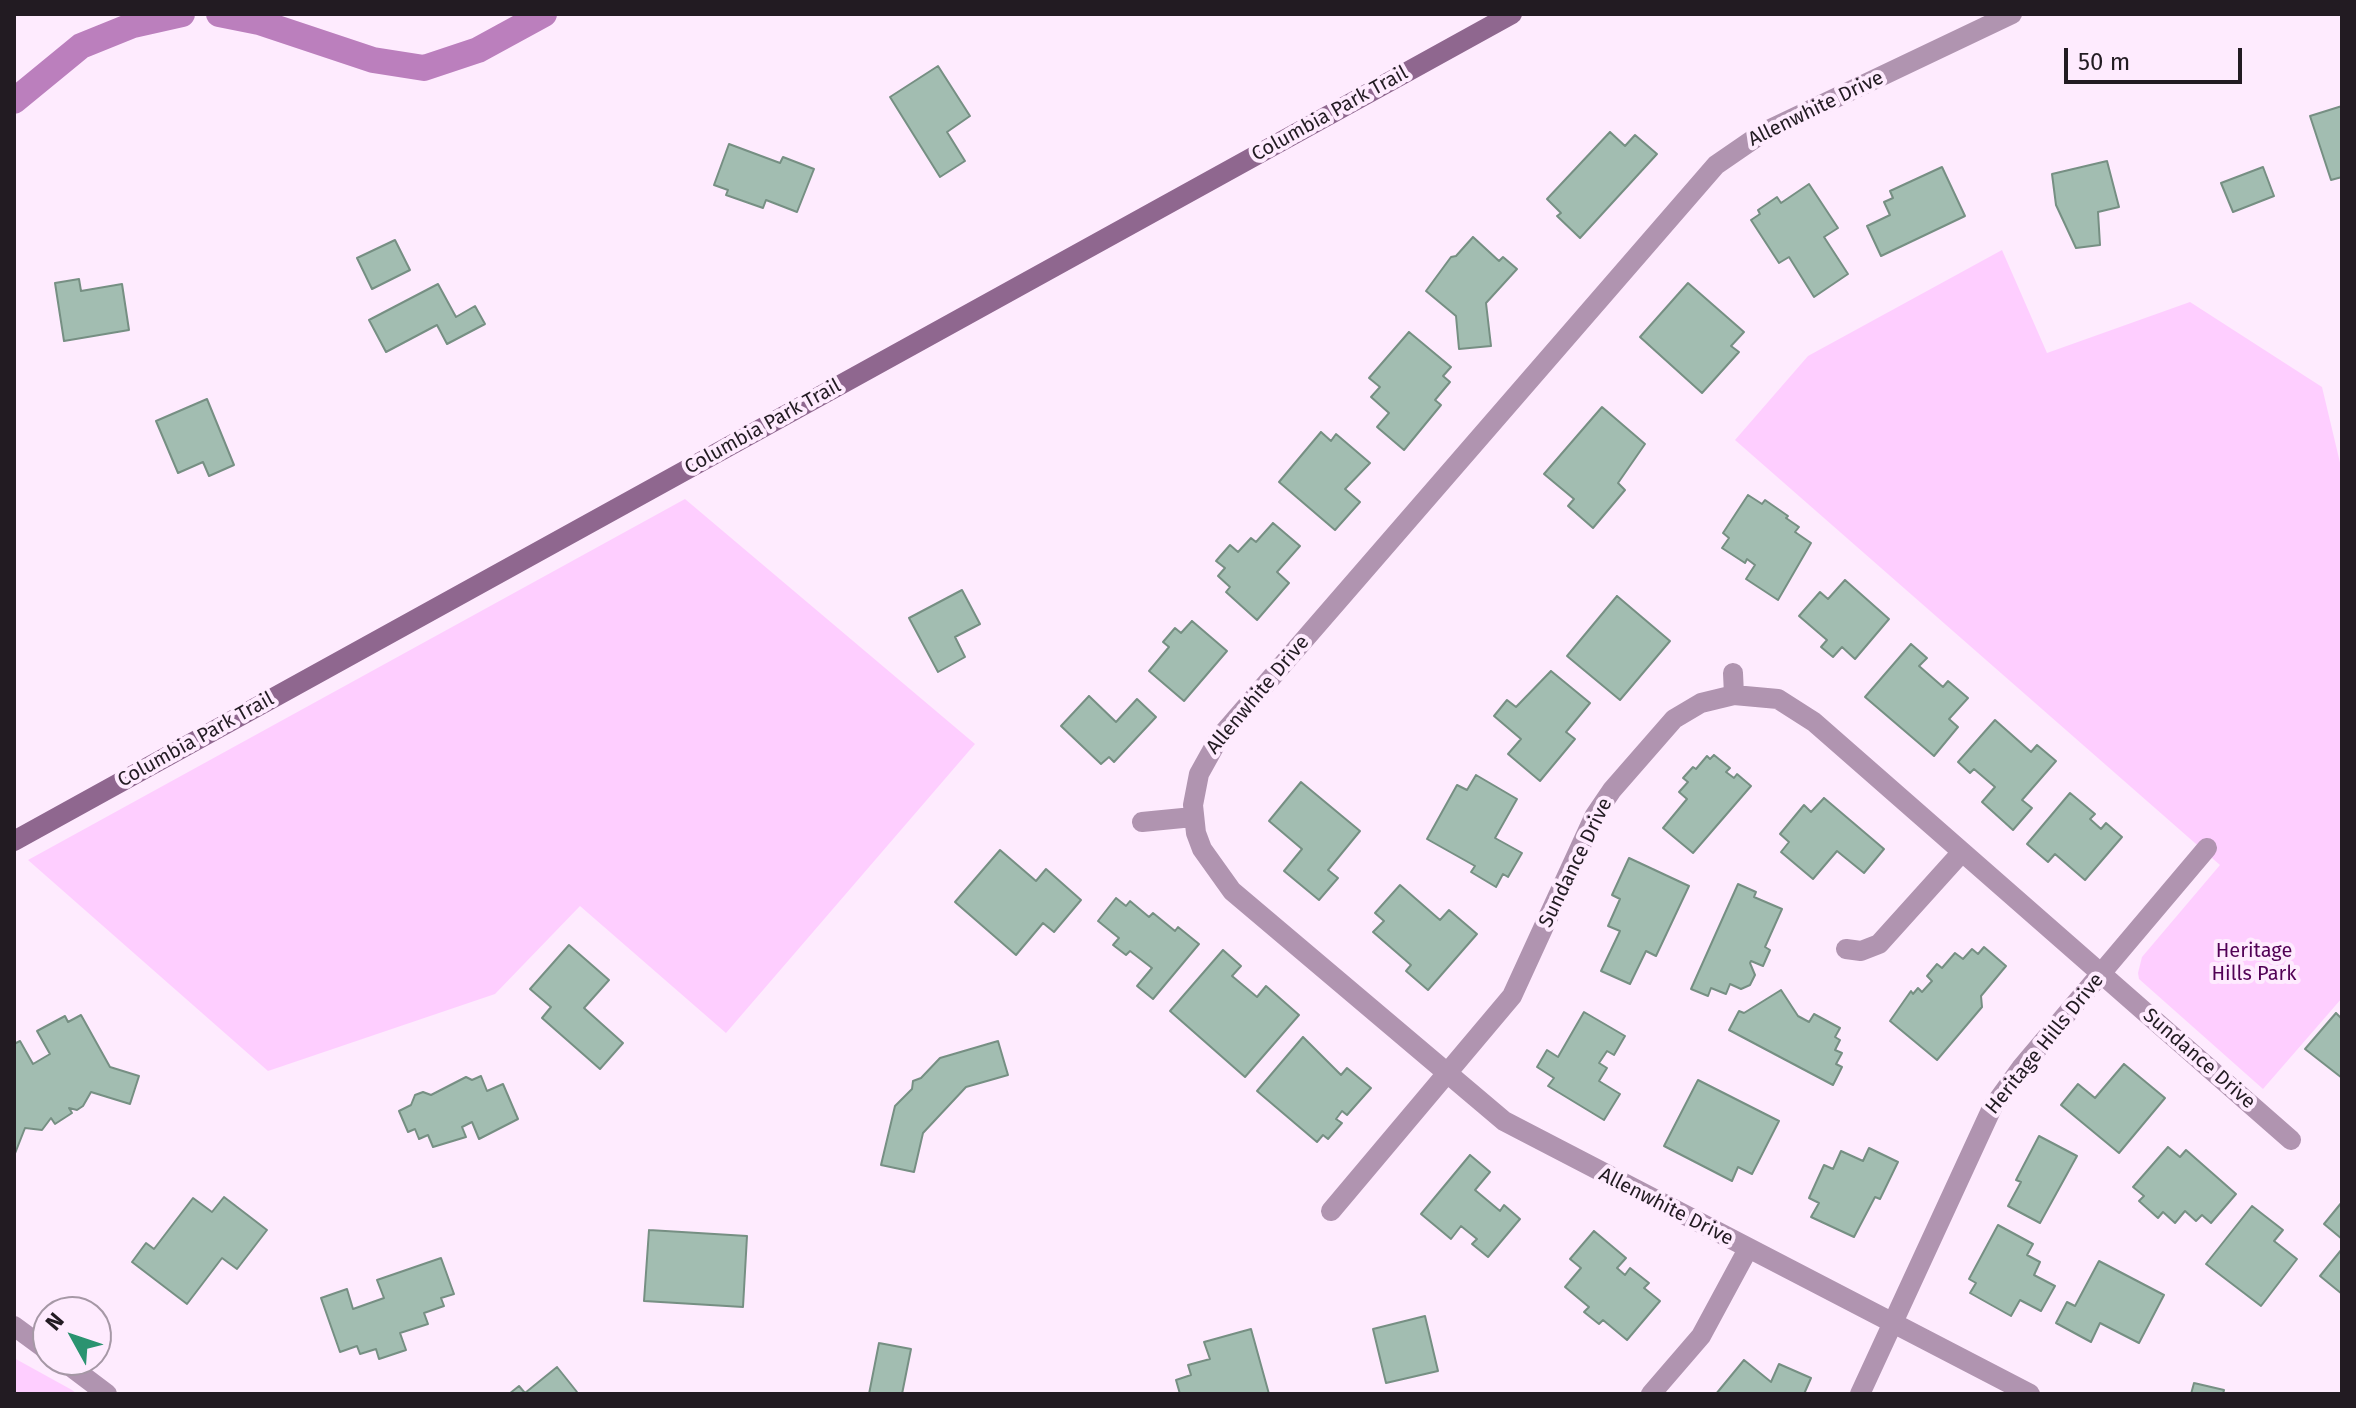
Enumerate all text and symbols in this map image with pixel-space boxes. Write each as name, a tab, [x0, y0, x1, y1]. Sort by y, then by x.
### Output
scale bar	[2068, 32, 2246, 82]
text: 50 m	[2078, 48, 2130, 76]
street label: Columbia Park Trail	[1248, 61, 1412, 167]
street label: Allenwhite Drive	[1744, 66, 1888, 152]
street label: Columbia Park Trail	[681, 374, 845, 480]
street label: Allenwhite Drive	[1201, 631, 1315, 759]
street label: Columbia Park Trail	[114, 687, 278, 793]
street label: Sundance Drive	[1534, 794, 1618, 932]
park label: Heritage Hills Park	[2212, 939, 2296, 986]
street label: Heritage Hills Drive	[1981, 969, 2109, 1119]
street label: Sundance Drive	[2138, 1004, 2260, 1114]
street label: Allenwhite Drive	[1595, 1163, 1737, 1251]
north arrow	[32, 1296, 112, 1376]
text: N	[40, 1307, 70, 1336]

